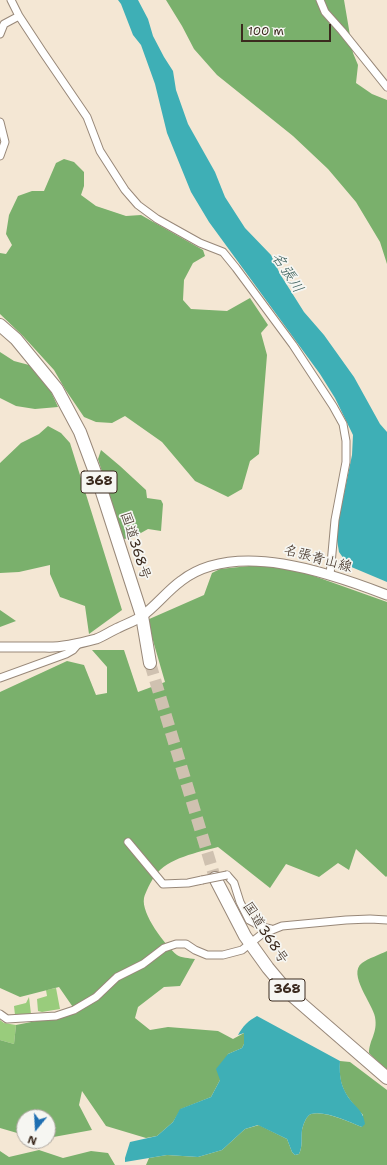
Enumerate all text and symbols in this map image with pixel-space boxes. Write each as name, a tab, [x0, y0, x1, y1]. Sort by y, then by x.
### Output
scale bar	[243, 16, 333, 42]
text: 100 m	[248, 23, 284, 39]
water label: 名張川	[267, 249, 307, 297]
road number: 368	[81, 471, 117, 493]
street label: 国道368号	[116, 510, 154, 582]
street label: 名張青山線	[282, 542, 354, 576]
street label: 国道368号	[239, 899, 291, 967]
road number: 368	[269, 979, 305, 1001]
north arrow	[16, 1109, 56, 1149]
text: N	[26, 1131, 39, 1148]

